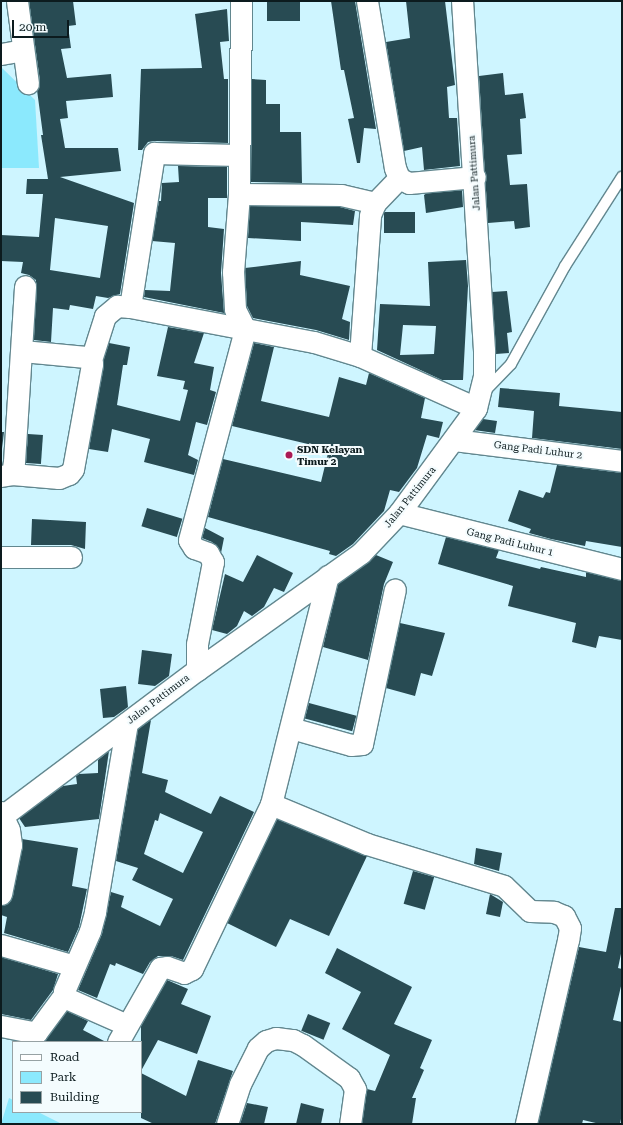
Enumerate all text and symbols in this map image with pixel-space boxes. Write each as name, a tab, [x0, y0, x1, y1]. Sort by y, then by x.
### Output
scale bar	[14, 12, 71, 38]
text: 20 m	[19, 20, 46, 34]
street label: Jalan Pattimura	[465, 135, 483, 211]
street label: Gang Padi Luhur 2	[493, 439, 583, 461]
place label: SDN Kelayan Timur 2	[297, 443, 362, 466]
marker: SDN Kelayan Timur 2	[284, 450, 294, 460]
street label: Jalan Pattimura	[382, 464, 438, 530]
street label: Gang Padi Luhur 1	[465, 525, 555, 559]
street label: Jalan Pattimura	[124, 672, 192, 726]
legend	[12, 1041, 142, 1113]
text: Road	[50, 1050, 79, 1064]
text: Park	[50, 1070, 76, 1084]
text: Building	[50, 1090, 99, 1104]

